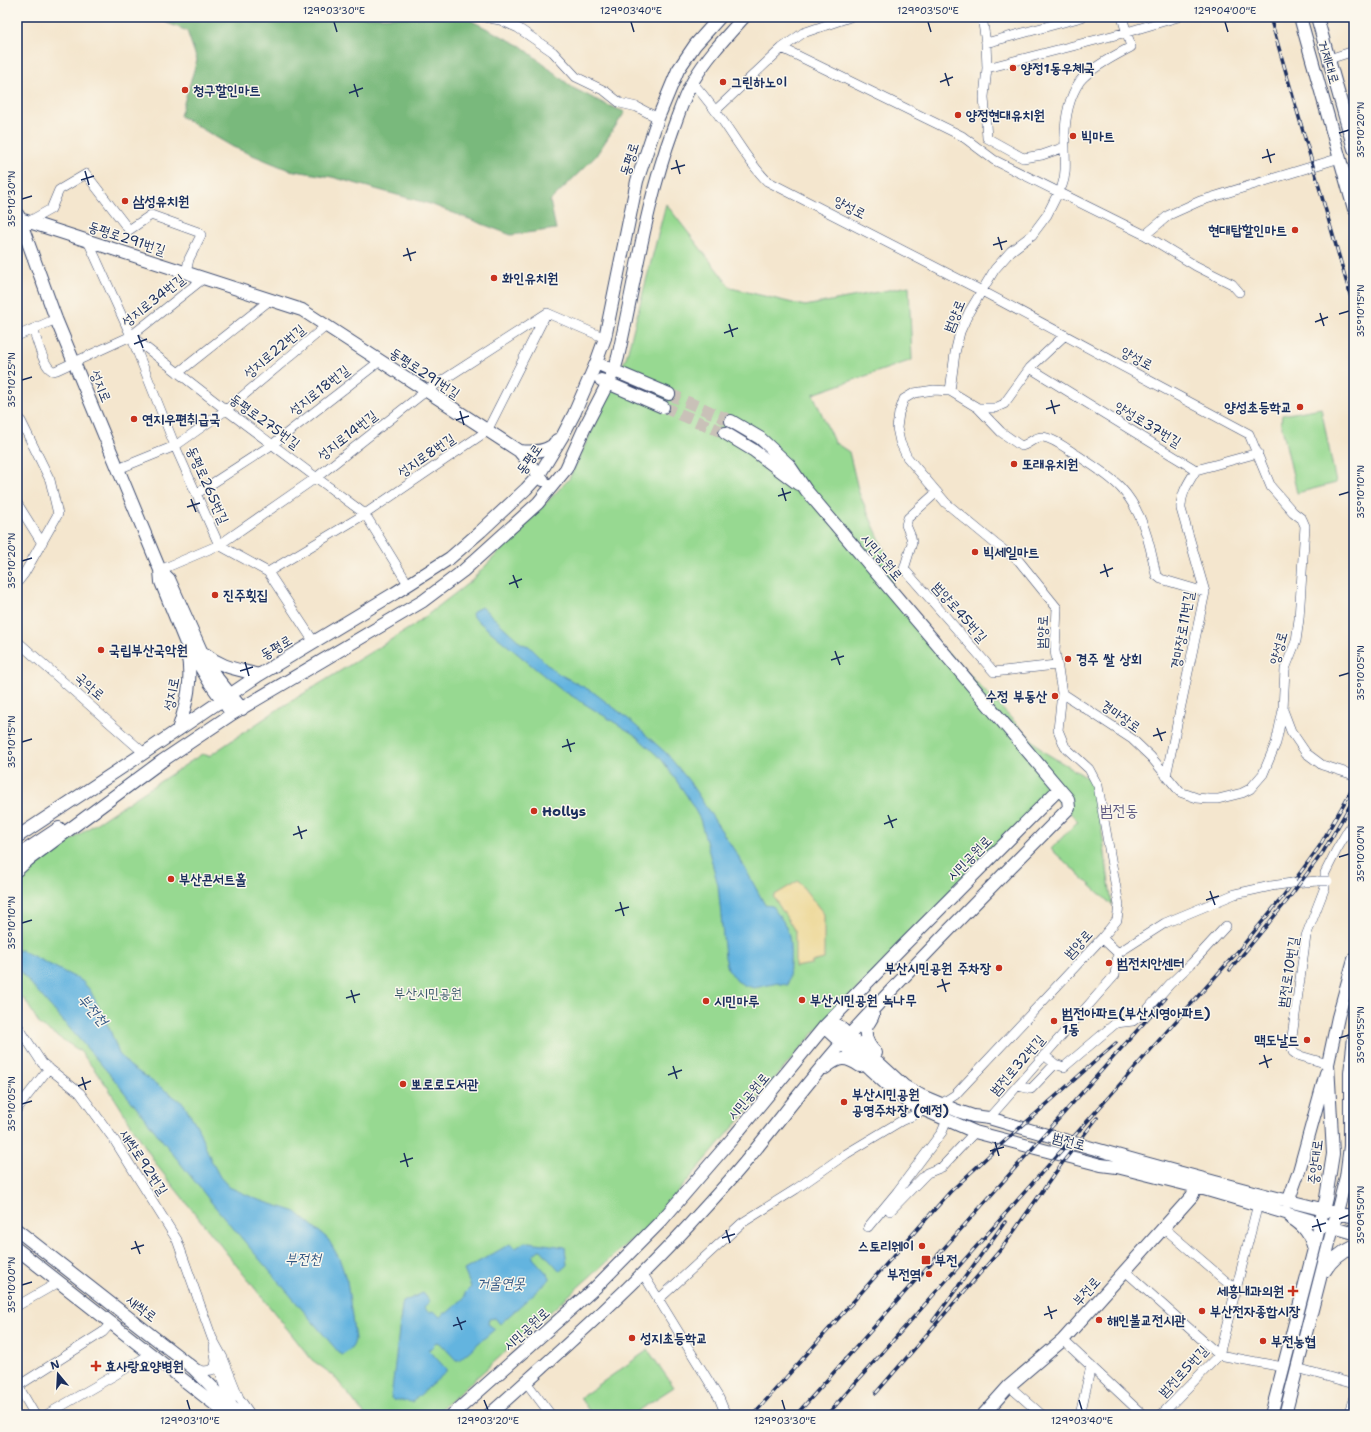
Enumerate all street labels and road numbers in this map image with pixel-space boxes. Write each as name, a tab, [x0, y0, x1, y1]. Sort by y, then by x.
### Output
street label: 거제대로	[1314, 38, 1344, 86]
street label: 동평로	[615, 140, 643, 178]
street label: 양성로	[831, 191, 869, 223]
street label: 동평로291번길	[86, 217, 169, 259]
street label: 성지로34번길	[118, 269, 189, 330]
street label: 범양로	[939, 297, 969, 335]
street label: 성지로22번길	[239, 319, 309, 382]
street label: 양성로	[1118, 342, 1156, 374]
street label: 동평로291번길	[386, 344, 464, 403]
street label: 성지로18번길	[285, 360, 353, 419]
street label: 성지로	[86, 367, 116, 405]
street label: 동평로275번길	[226, 389, 304, 453]
street label: 양성로37번길	[1111, 397, 1185, 451]
street label: 성지로14번길	[313, 405, 381, 464]
street label: 성지로8번길	[394, 429, 459, 481]
street label: 동평로	[512, 440, 546, 478]
street label: 동평로265번길	[183, 443, 233, 527]
street label: 시민공원로	[857, 530, 907, 584]
street label: 범양로45번길	[929, 578, 992, 646]
street label: 경마장로11번길	[1166, 589, 1198, 670]
street label: 범양로	[1032, 615, 1052, 649]
street label: 양성로	[1265, 629, 1291, 667]
street label: 동평로	[257, 631, 295, 663]
street label: 국악로	[71, 668, 109, 704]
street label: 성지로	[159, 676, 183, 712]
street label: 경마장로	[1097, 696, 1145, 736]
street label: 시민공원로	[943, 832, 995, 884]
street label: 범양로	[1060, 926, 1096, 962]
street label: 범전로10번길	[1274, 935, 1303, 1009]
street label: 범전로32번길	[986, 1030, 1049, 1099]
street label: 시민공원로	[723, 1069, 773, 1123]
street label: 새싹로92번길	[116, 1126, 172, 1199]
street label: 범전로	[1050, 1128, 1088, 1154]
street label: 중앙대로	[1304, 1139, 1326, 1185]
street label: 부전로	[1068, 1272, 1104, 1310]
street label: 새싹로	[123, 1291, 161, 1325]
street label: 시민공원로	[499, 1303, 553, 1355]
street label: 범전로5번길	[1154, 1341, 1212, 1401]

